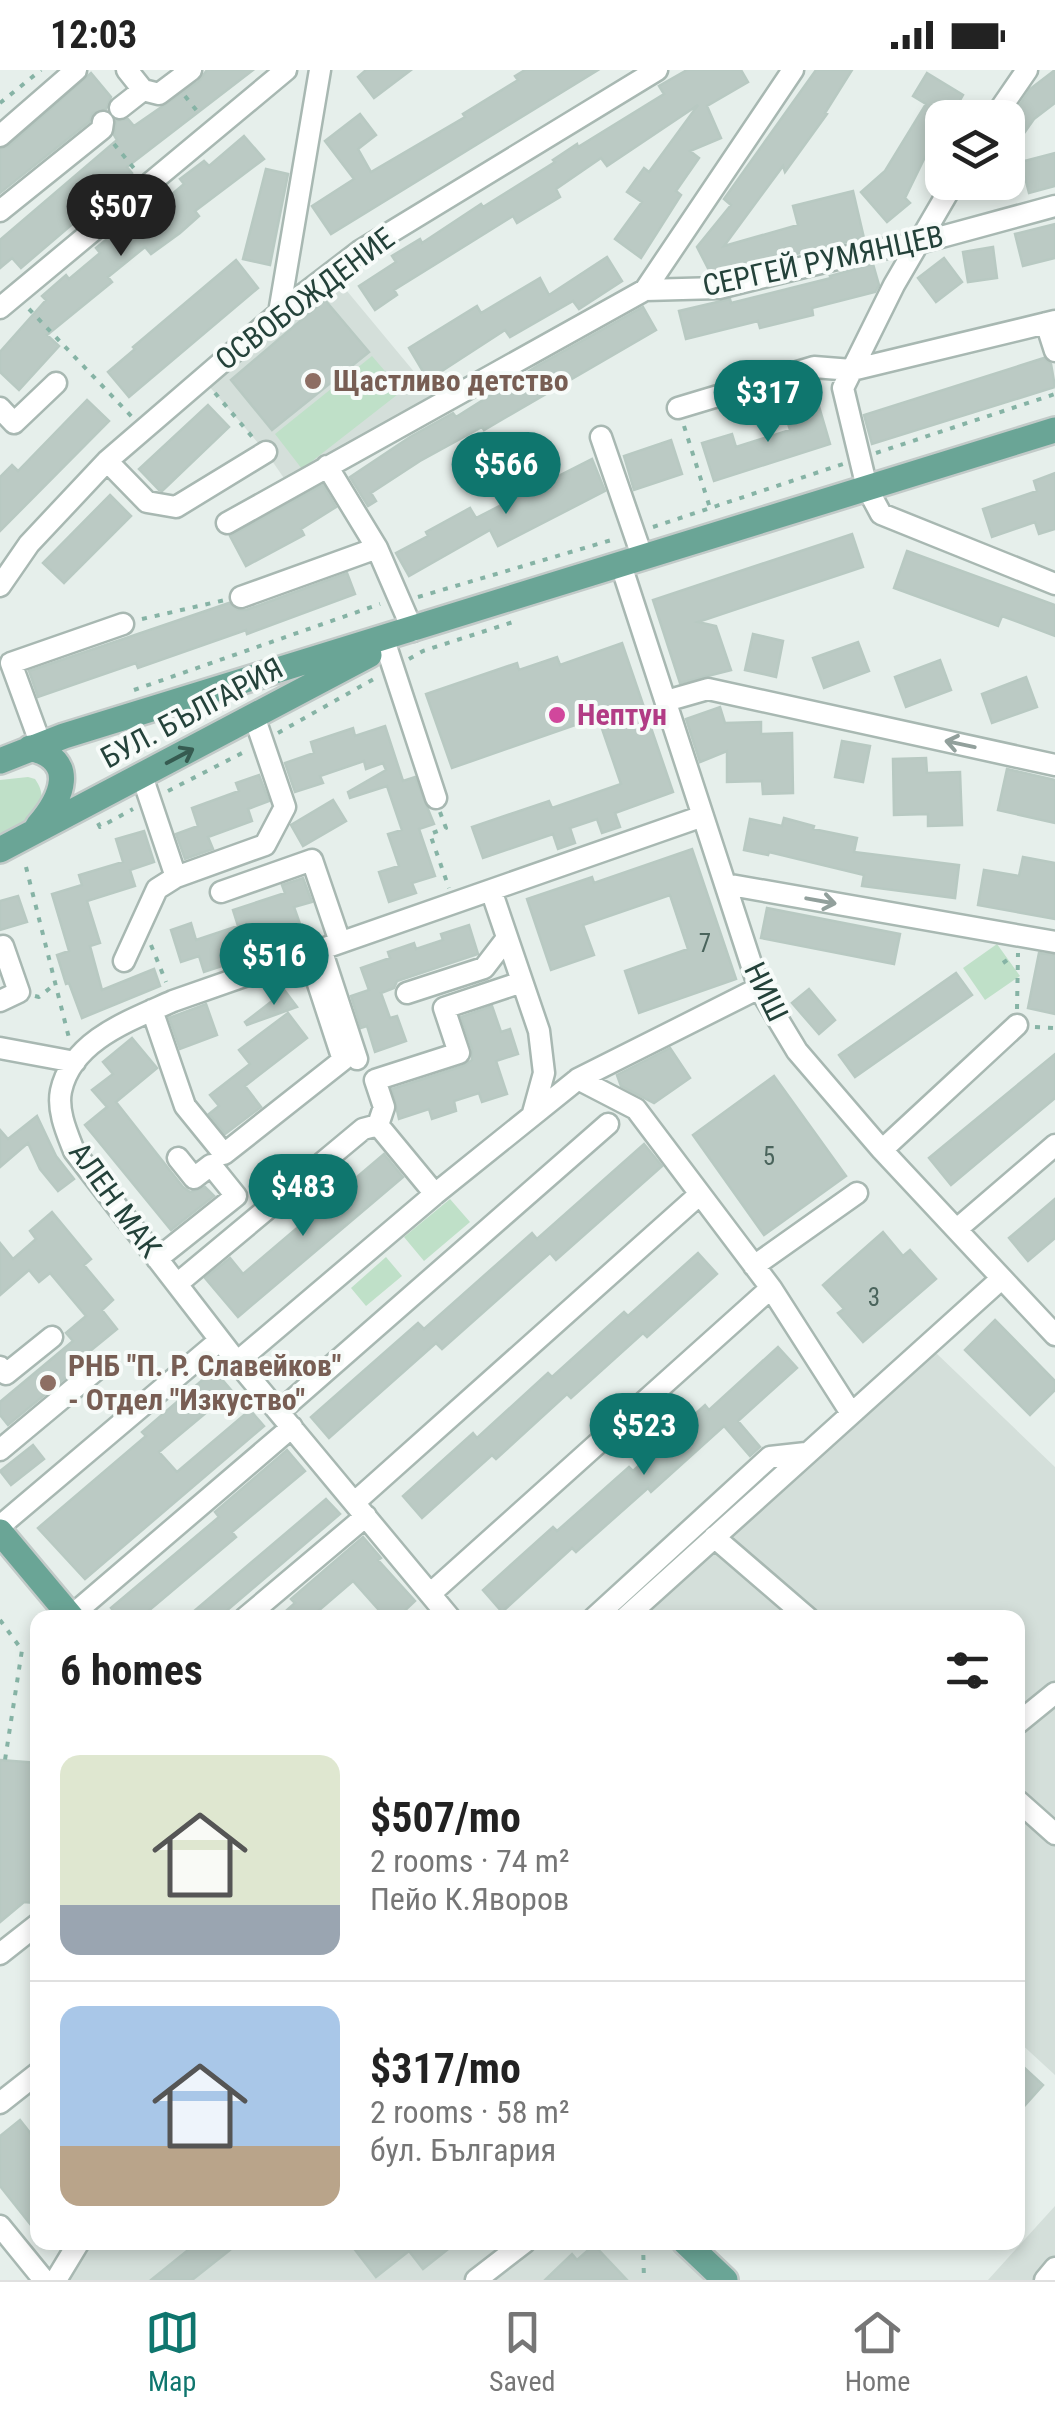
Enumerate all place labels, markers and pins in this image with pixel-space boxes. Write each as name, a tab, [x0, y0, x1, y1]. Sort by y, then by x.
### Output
pin: $507	[62, 174, 180, 259]
pin: $317	[709, 360, 827, 445]
place label: Щастливо детство	[333, 363, 569, 398]
marker: Щастливо детство	[302, 370, 324, 392]
pin: $566	[447, 432, 565, 517]
place label: Нептун	[577, 697, 667, 732]
marker: Нептун	[546, 704, 568, 726]
pin: $516	[215, 923, 333, 1008]
pin: $483	[244, 1154, 362, 1239]
place label: РНБ "П. Р. Славейков" - Отдел "Изкуство"	[68, 1348, 341, 1417]
marker: РНБ "П. Р. Славейков" - Отдел "Изкуство"	[37, 1372, 59, 1394]
pin: $523	[585, 1393, 703, 1478]

